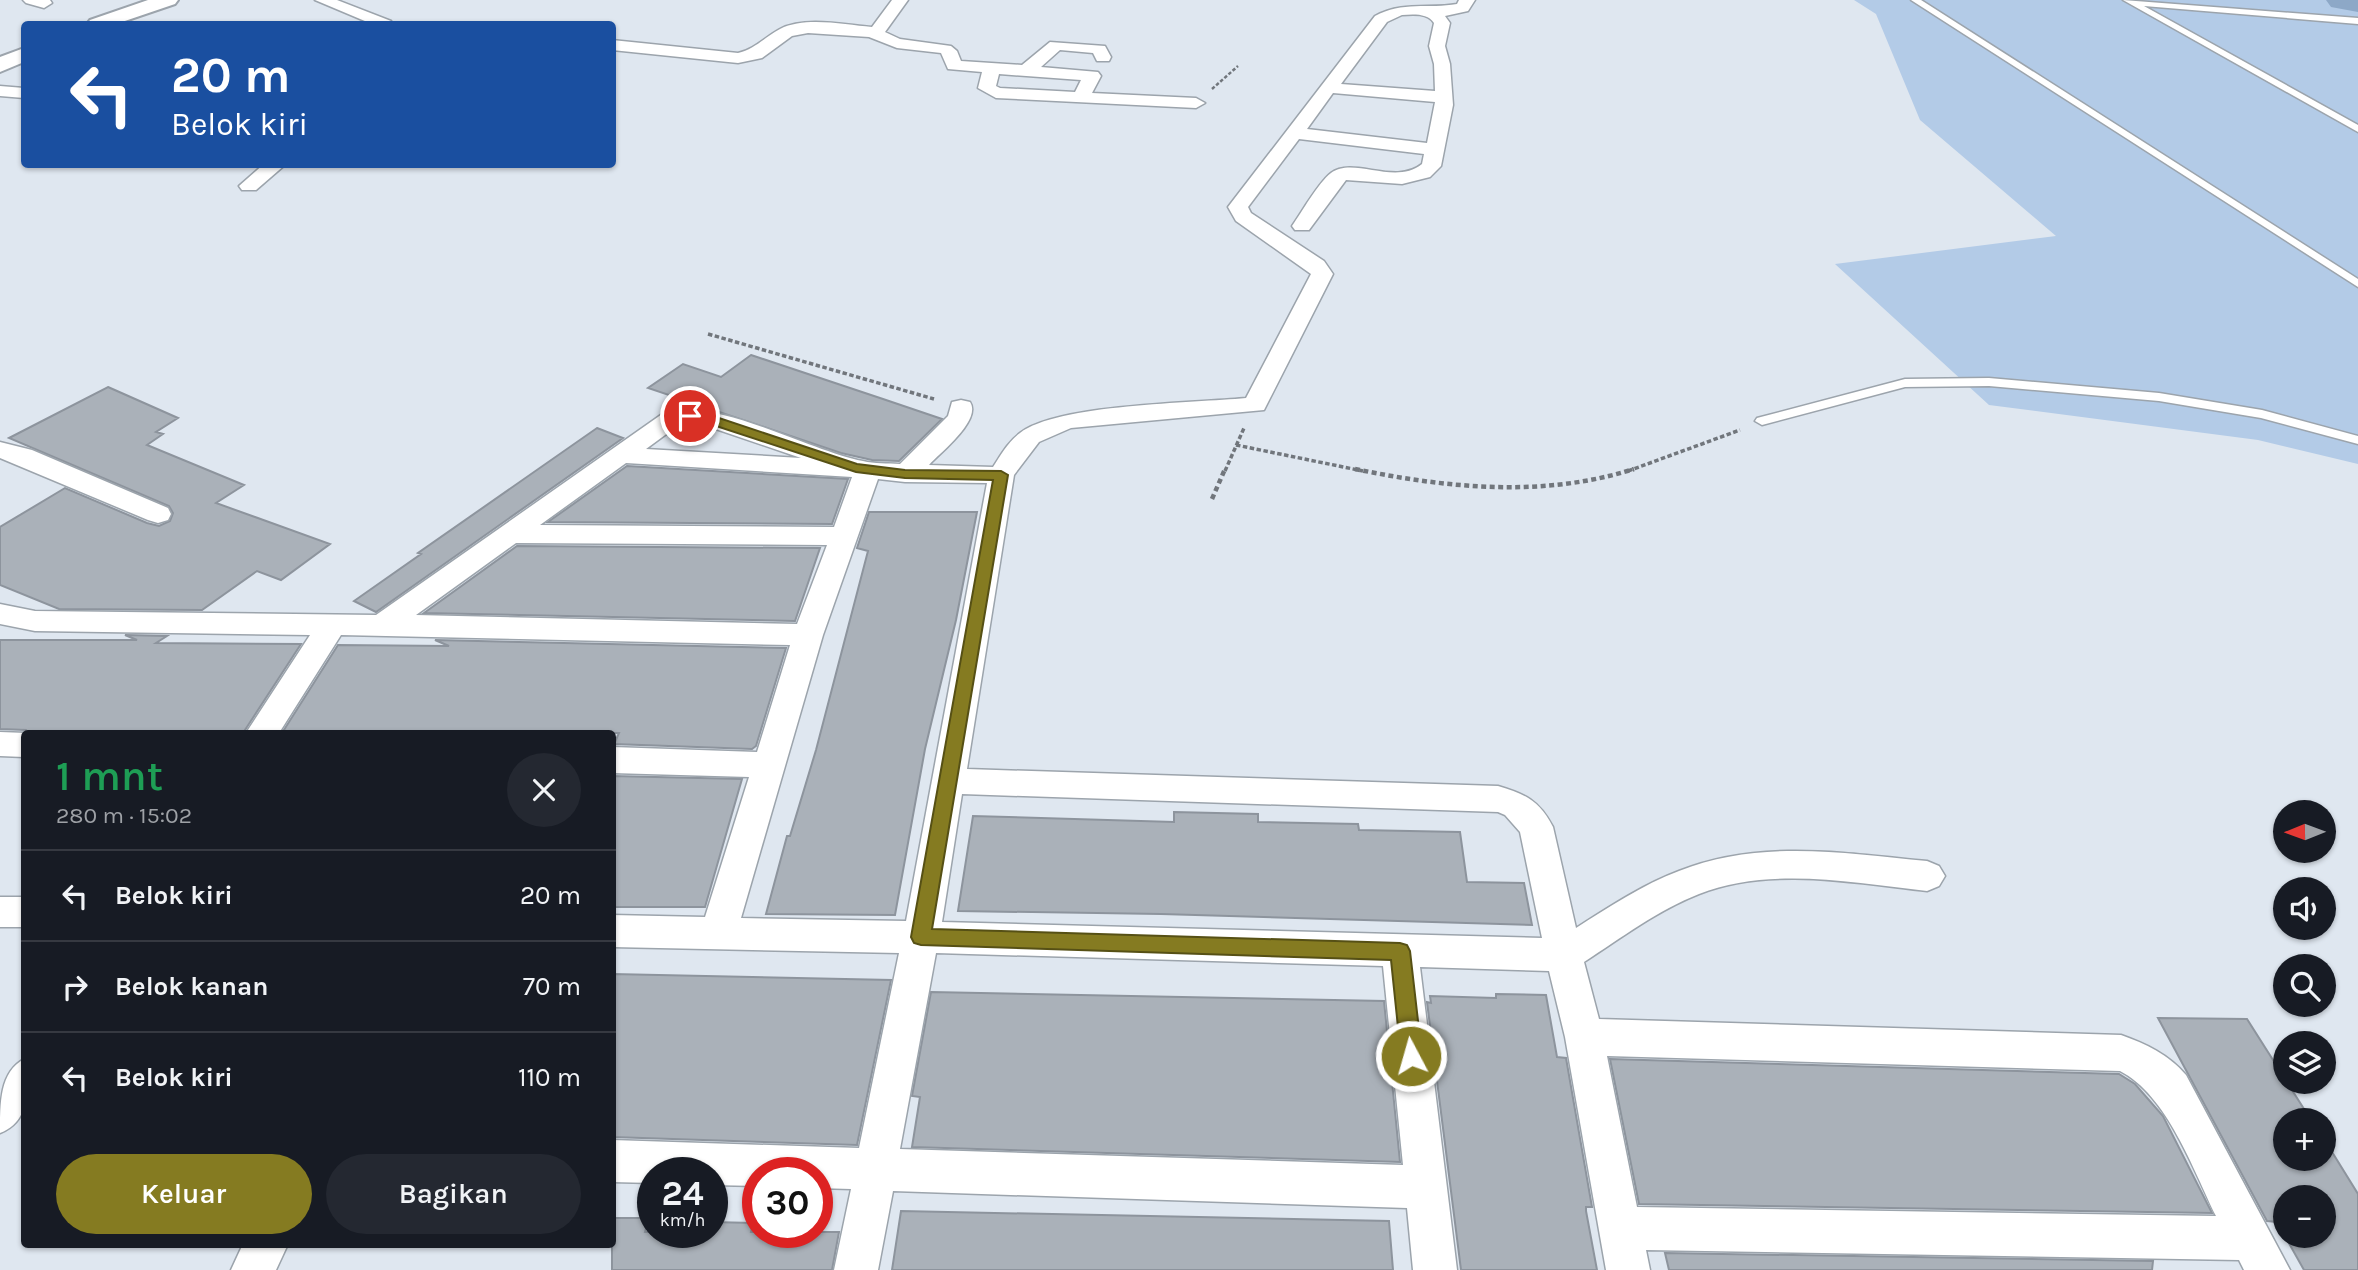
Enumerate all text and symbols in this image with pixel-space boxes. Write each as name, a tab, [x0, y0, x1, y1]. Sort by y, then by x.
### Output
text: 20 m	[171, 47, 291, 104]
icon: left	[56, 49, 147, 140]
text: Belok kiri	[171, 106, 308, 143]
pin	[660, 386, 720, 446]
icon: arrive	[671, 397, 709, 435]
text: 1 mnt	[56, 751, 163, 801]
button: close	[507, 753, 581, 827]
north arrow	[2273, 800, 2336, 863]
map controls	[2273, 800, 2336, 1248]
text: 280 m · 15:02	[56, 802, 192, 829]
icon: left	[56, 877, 94, 915]
button: sound	[2273, 877, 2336, 940]
text: Belok kiri	[115, 880, 233, 911]
text: 20 m	[520, 880, 581, 911]
button: search	[2273, 954, 2336, 1017]
icon: right	[56, 968, 94, 1006]
text: Belok kanan	[115, 971, 268, 1002]
text: 70 m	[523, 971, 581, 1002]
position arrow	[1374, 1019, 1448, 1093]
button: layers	[2273, 1031, 2336, 1094]
icon: left	[56, 1059, 94, 1097]
text: Belok kiri	[115, 1062, 233, 1093]
text: 110 m	[518, 1062, 581, 1093]
button: +	[2273, 1108, 2336, 1171]
button: Keluar	[56, 1154, 312, 1234]
button: Bagikan	[326, 1154, 581, 1234]
speed limit sign: 30	[742, 1157, 833, 1248]
text: 24	[662, 1173, 704, 1214]
button: −	[2273, 1185, 2336, 1248]
text: km/h	[660, 1209, 705, 1231]

